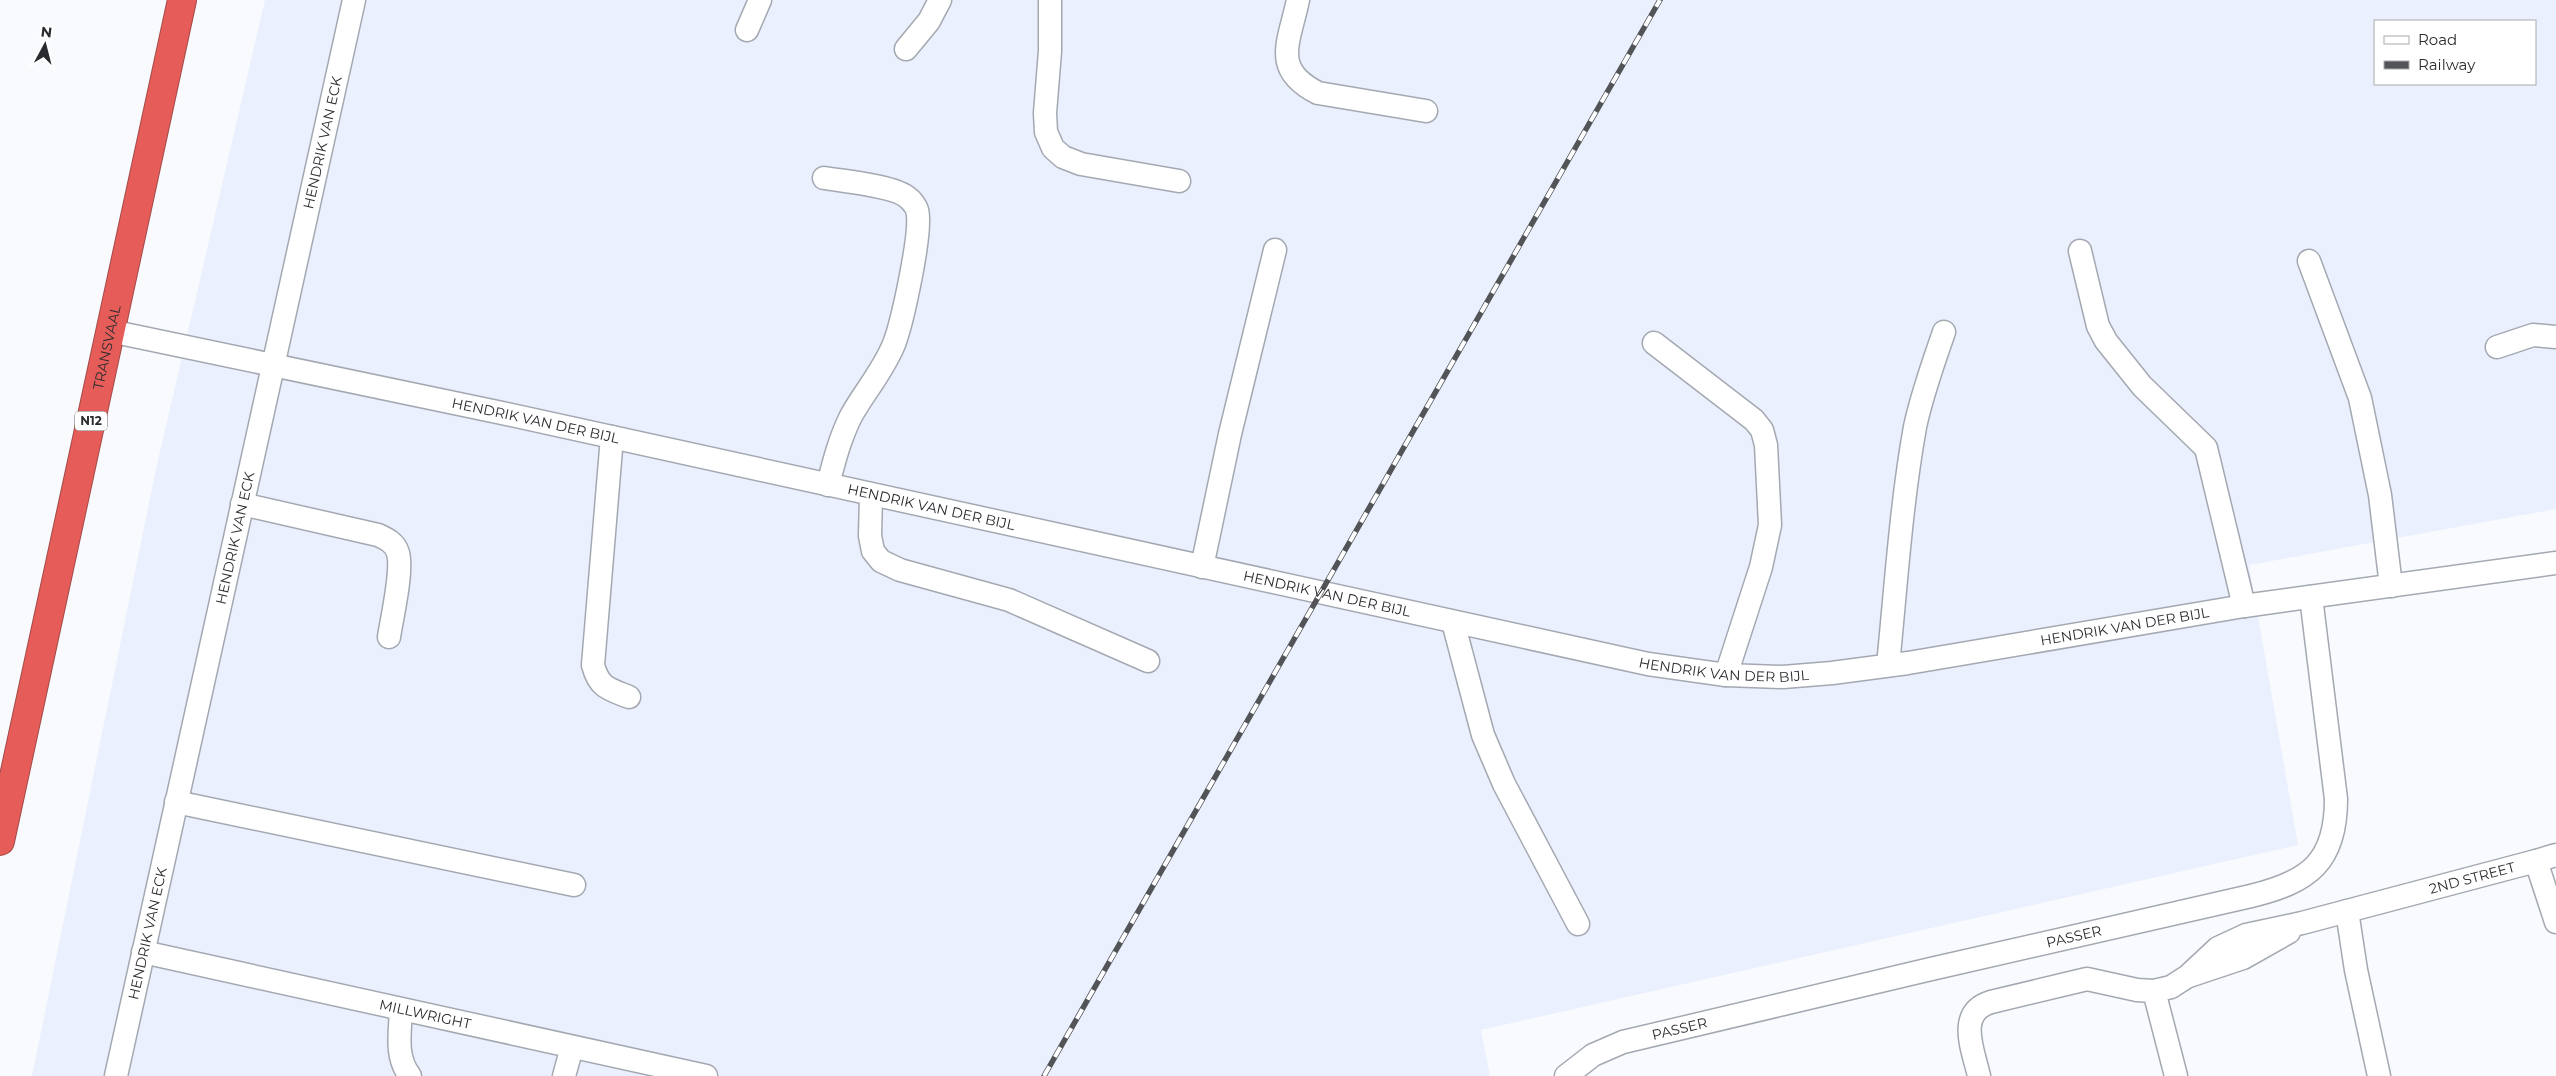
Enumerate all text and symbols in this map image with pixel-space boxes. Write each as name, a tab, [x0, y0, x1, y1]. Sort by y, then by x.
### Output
north arrow	[20, 20, 70, 70]
legend	[2374, 20, 2536, 85]
text: N	[40, 22, 53, 42]
text: Road	[2418, 30, 2457, 49]
text: Railway	[2418, 55, 2476, 74]
street label: HENDRIK VAN ECK	[299, 74, 346, 211]
street label: TRANSVAAL	[89, 303, 125, 391]
street label: HENDRIK VAN DER BIJL	[450, 394, 622, 448]
road number: N12	[75, 412, 107, 431]
street label: HENDRIK VAN ECK	[212, 470, 258, 606]
street label: HENDRIK VAN DER BIJL	[846, 480, 1017, 534]
street label: HENDRIK VAN DER BIJL	[1242, 567, 1413, 621]
street label: HENDRIK VAN DER BIJL	[2039, 603, 2211, 649]
street label: HENDRIK VAN DER BIJL	[1637, 653, 1810, 686]
street label: 2ND STREET	[2427, 858, 2517, 898]
street label: HENDRIK VAN ECK	[124, 865, 171, 1001]
street label: PASSER	[2044, 921, 2103, 951]
street label: MILLWRIGHT	[378, 995, 473, 1033]
street label: PASSER	[1650, 1013, 1709, 1044]

